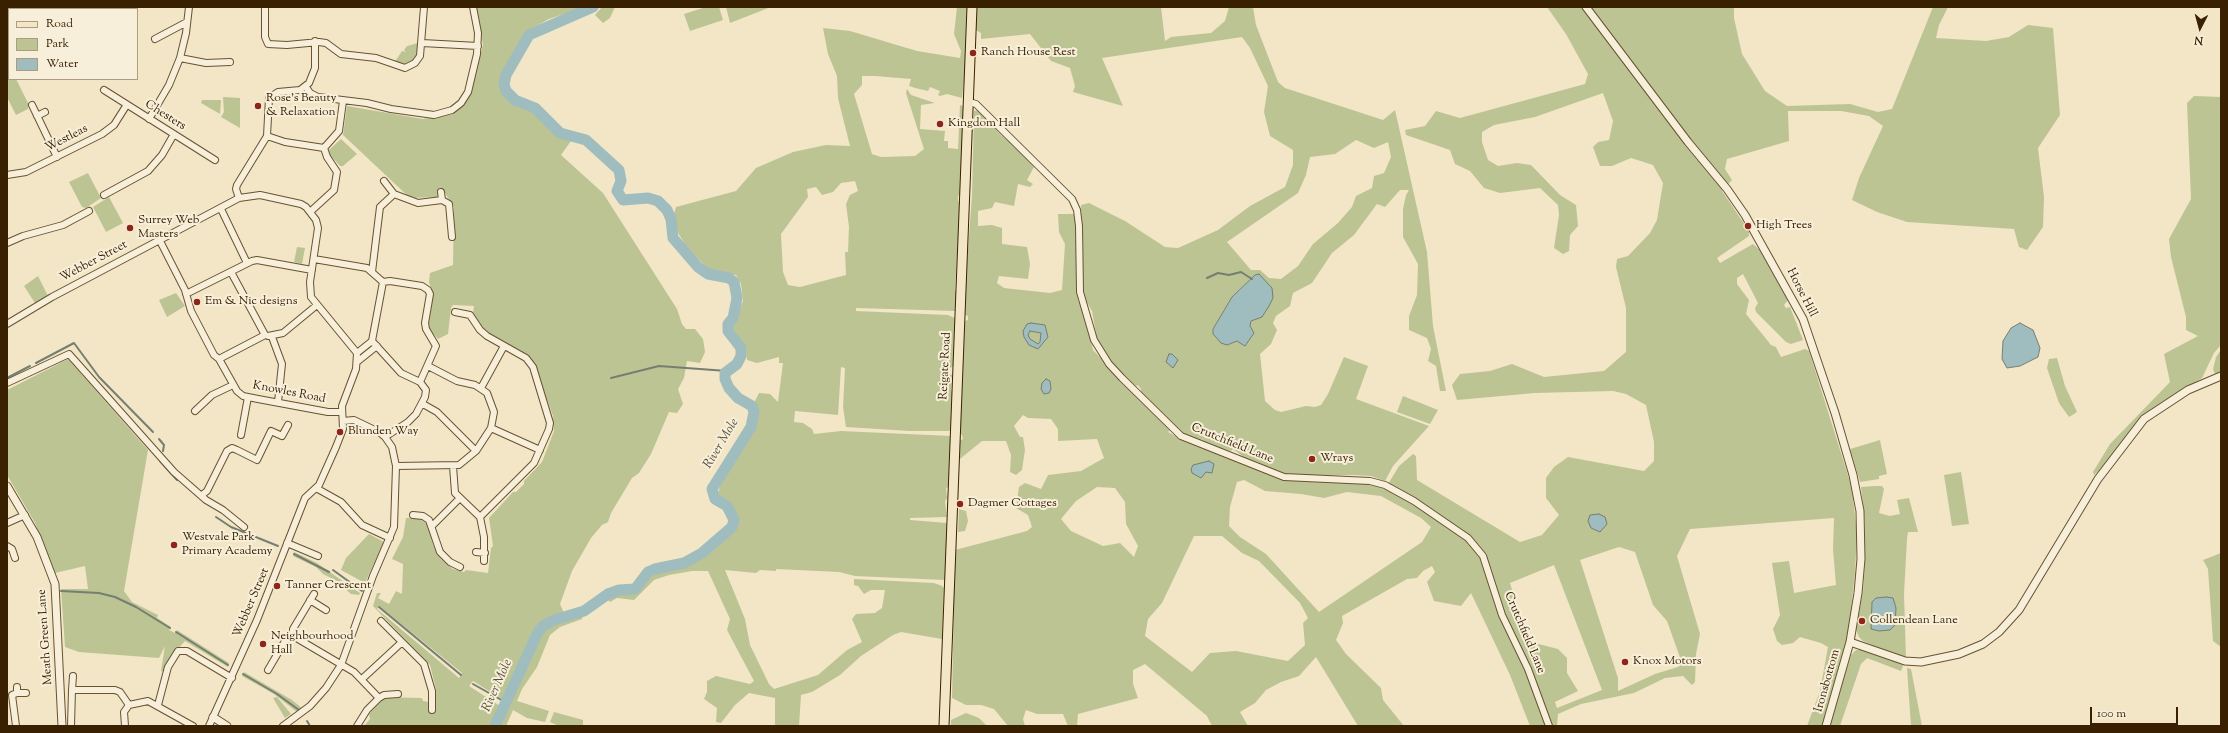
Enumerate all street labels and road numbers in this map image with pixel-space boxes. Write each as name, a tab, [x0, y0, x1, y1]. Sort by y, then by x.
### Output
street label: Chesters	[142, 98, 188, 134]
street label: Westleas	[43, 122, 91, 156]
street label: Webber Street	[58, 238, 130, 286]
street label: Horse Hill	[1783, 266, 1819, 320]
street label: Reigate Road	[937, 332, 955, 400]
street label: Knowles Road	[251, 379, 327, 407]
street label: Crutchfield Lane	[1189, 421, 1275, 467]
street label: Webber Street	[231, 566, 273, 640]
street label: Meath Green Lane	[35, 589, 57, 685]
street label: Crutchfield Lane	[1500, 590, 1548, 676]
street label: Ironsbottom	[1812, 648, 1844, 714]

